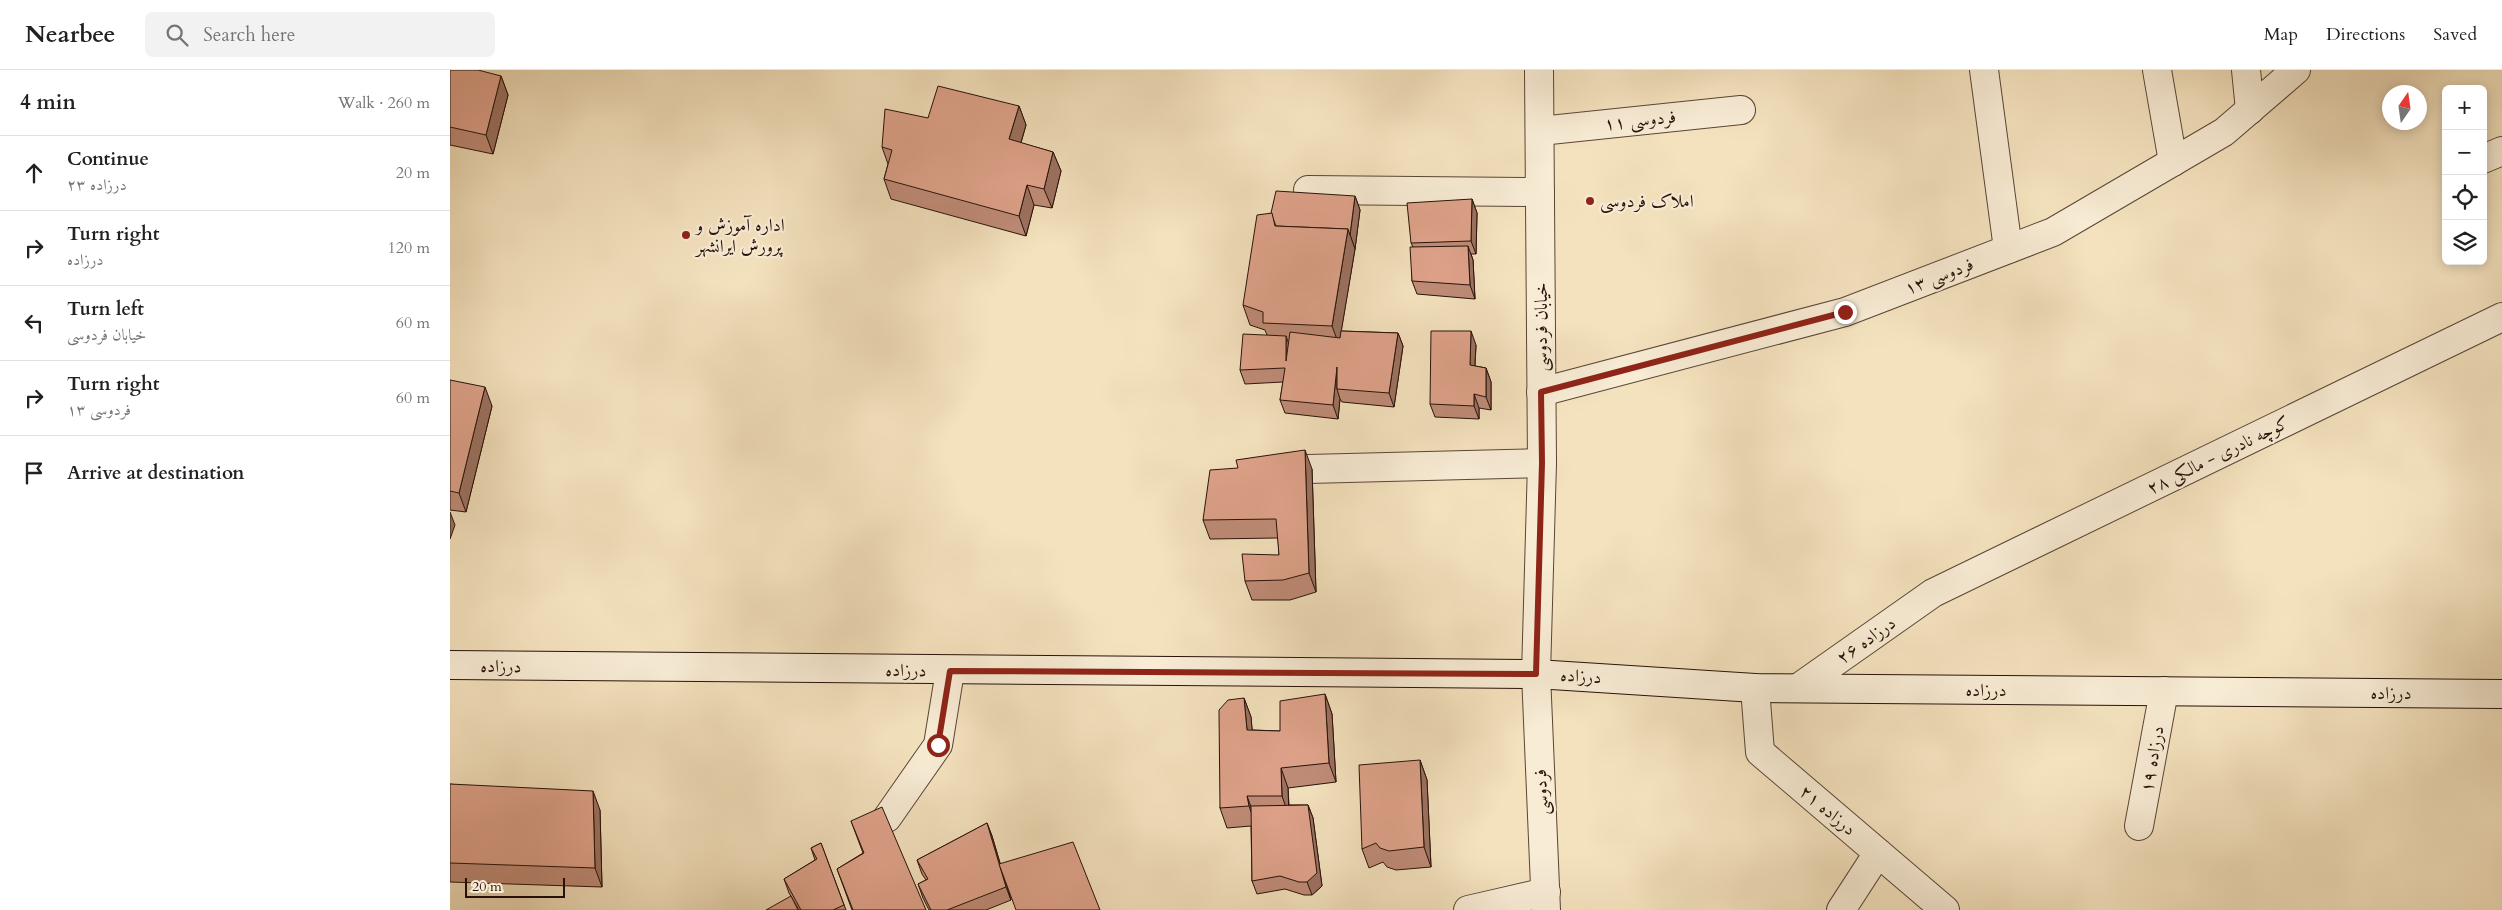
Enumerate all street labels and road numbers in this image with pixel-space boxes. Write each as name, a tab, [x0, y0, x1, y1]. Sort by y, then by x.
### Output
street label: فردوسی ۱۱	[1603, 104, 1677, 137]
street label: فردوسی ۱۳	[1901, 252, 1977, 301]
street label: خیابان فردوسی	[1529, 282, 1554, 372]
street label: کوچه نادری - مالکی ۲۸	[2143, 410, 2294, 501]
street label: درزاده ۲۶	[1832, 611, 1901, 670]
street label: درزاده	[480, 654, 522, 679]
street label: درزاده	[885, 658, 927, 683]
street label: درزاده	[1560, 663, 1602, 690]
street label: درزاده	[1965, 678, 2007, 703]
street label: درزاده	[2370, 681, 2412, 706]
street label: درزاده ۱۹	[2134, 724, 2171, 794]
street label: فردوسی	[1528, 768, 1555, 816]
street label: درزاده ۲۱	[1794, 779, 1861, 841]

